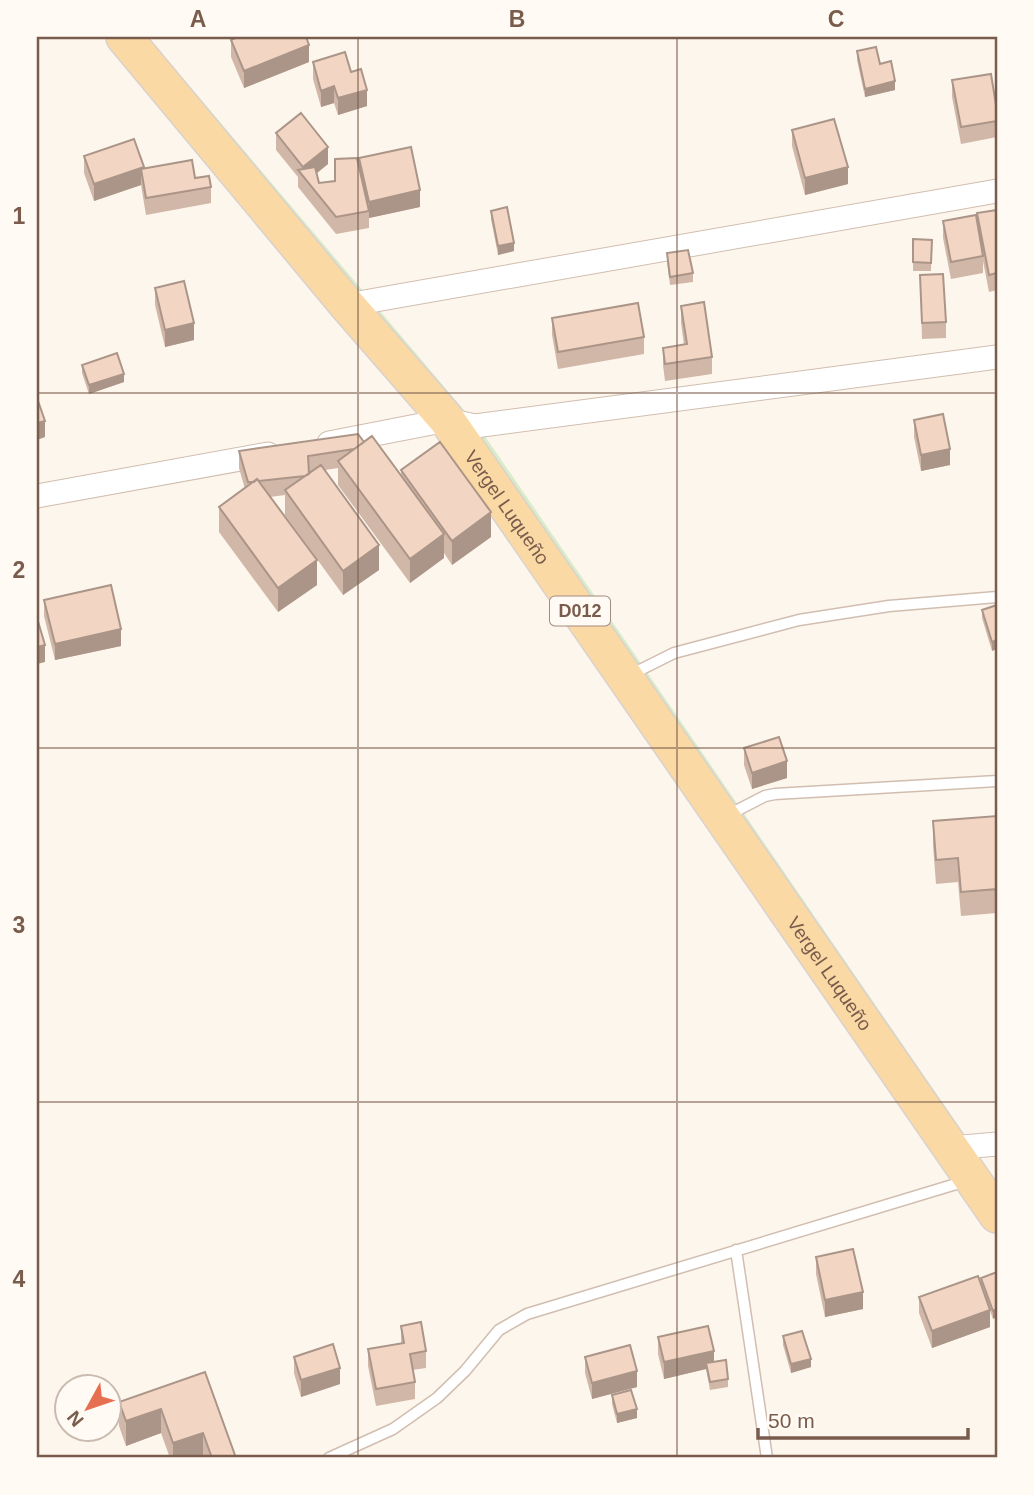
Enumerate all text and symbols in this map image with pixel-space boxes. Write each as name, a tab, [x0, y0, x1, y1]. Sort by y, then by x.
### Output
text: A	[190, 6, 206, 32]
text: B	[509, 6, 525, 32]
text: C	[828, 6, 844, 32]
text: 1	[13, 203, 26, 229]
street label: Vergel Luqueño	[461, 446, 554, 568]
text: 2	[13, 557, 25, 583]
road number: D012	[550, 596, 610, 626]
text: 3	[13, 912, 25, 938]
street label: Vergel Luqueño	[783, 913, 876, 1034]
text: 4	[13, 1266, 26, 1292]
north arrow	[52, 1372, 122, 1442]
scale bar	[758, 1397, 968, 1441]
text: N	[63, 1407, 88, 1431]
text: 50 m	[768, 1409, 815, 1432]

